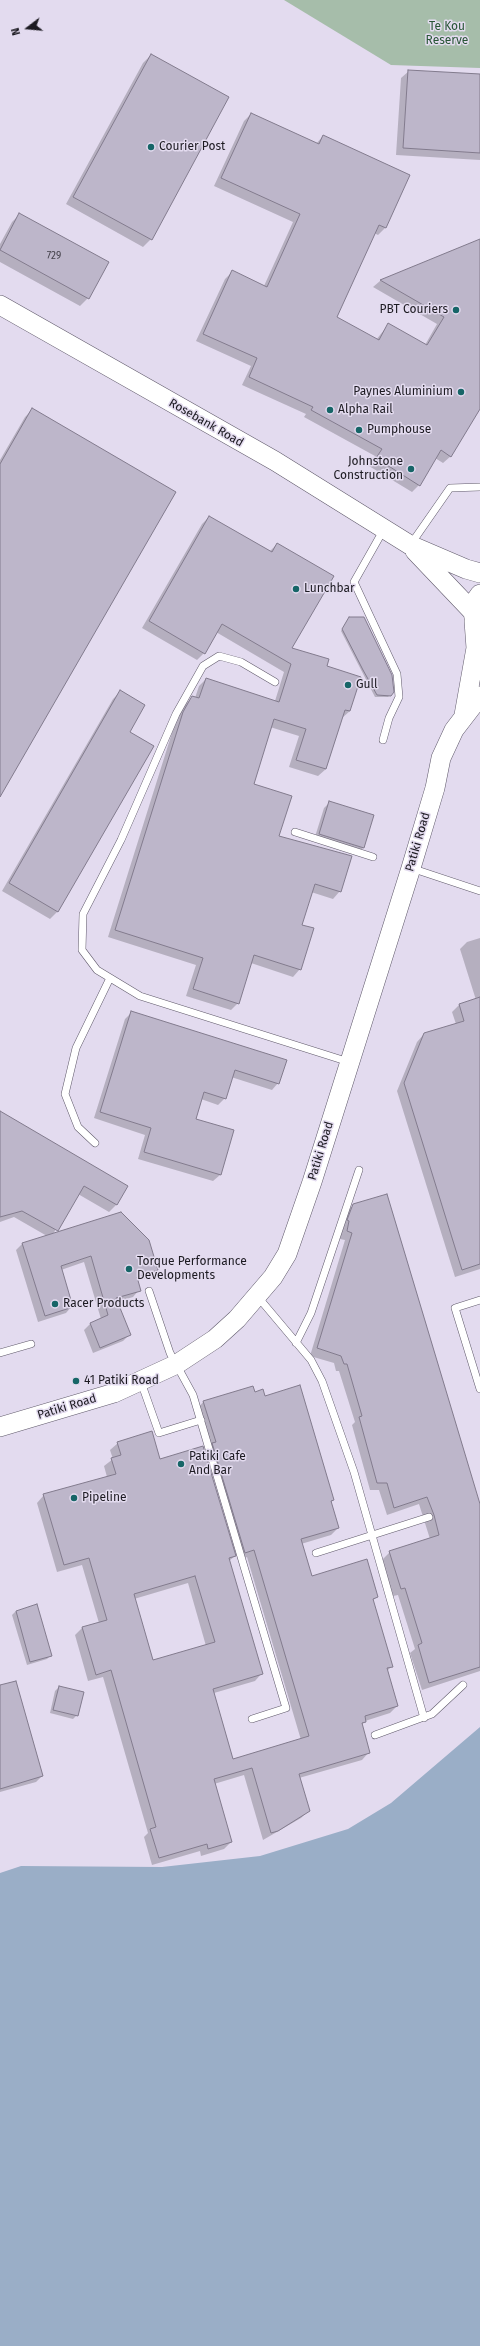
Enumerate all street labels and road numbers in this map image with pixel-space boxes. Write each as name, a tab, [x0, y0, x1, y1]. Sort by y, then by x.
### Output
street label: Rosebank Road	[166, 396, 246, 450]
street label: Patiki Road	[403, 811, 433, 873]
street label: Patiki Road	[305, 1120, 337, 1182]
street label: Patiki Road	[36, 1391, 98, 1423]

